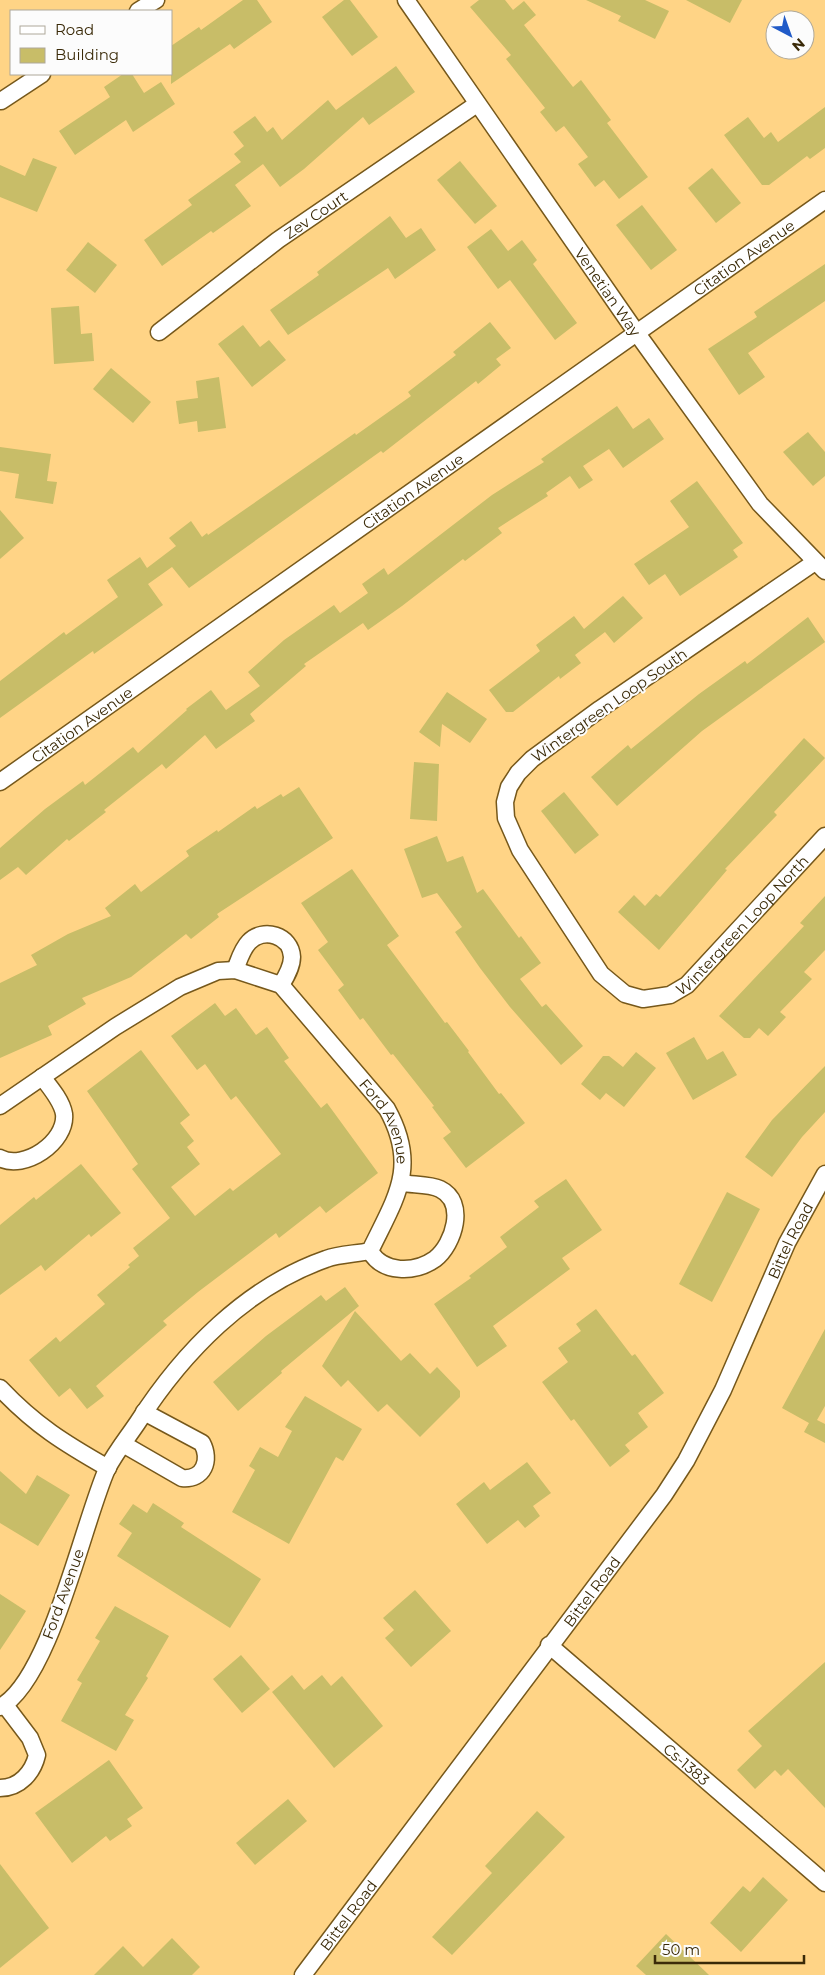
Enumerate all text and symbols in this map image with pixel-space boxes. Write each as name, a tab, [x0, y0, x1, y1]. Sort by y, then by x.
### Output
legend	[10, 10, 172, 75]
north arrow	[765, 10, 815, 60]
text: Road	[55, 20, 94, 39]
text: N	[788, 34, 809, 55]
text: Building	[55, 45, 119, 64]
street label: Zev Court	[280, 186, 351, 243]
street label: Citation Avenue	[689, 215, 798, 300]
street label: Venetian Way	[571, 244, 646, 340]
street label: Citation Avenue	[358, 449, 467, 533]
street label: Wintergreen Loop South	[527, 644, 691, 766]
street label: Citation Avenue	[27, 682, 136, 767]
street label: Wintergreen Loop North	[672, 851, 812, 999]
street label: Ford Avenue	[356, 1075, 412, 1164]
street label: Bittel Road	[763, 1199, 817, 1282]
street label: Ford Avenue	[38, 1546, 88, 1642]
street label: Bittel Road	[559, 1552, 624, 1630]
street label: Cs-1383	[660, 1739, 714, 1789]
street label: Bittel Road	[315, 1876, 381, 1954]
scale bar	[655, 1932, 804, 1964]
text: 50 m	[662, 1940, 700, 1959]

